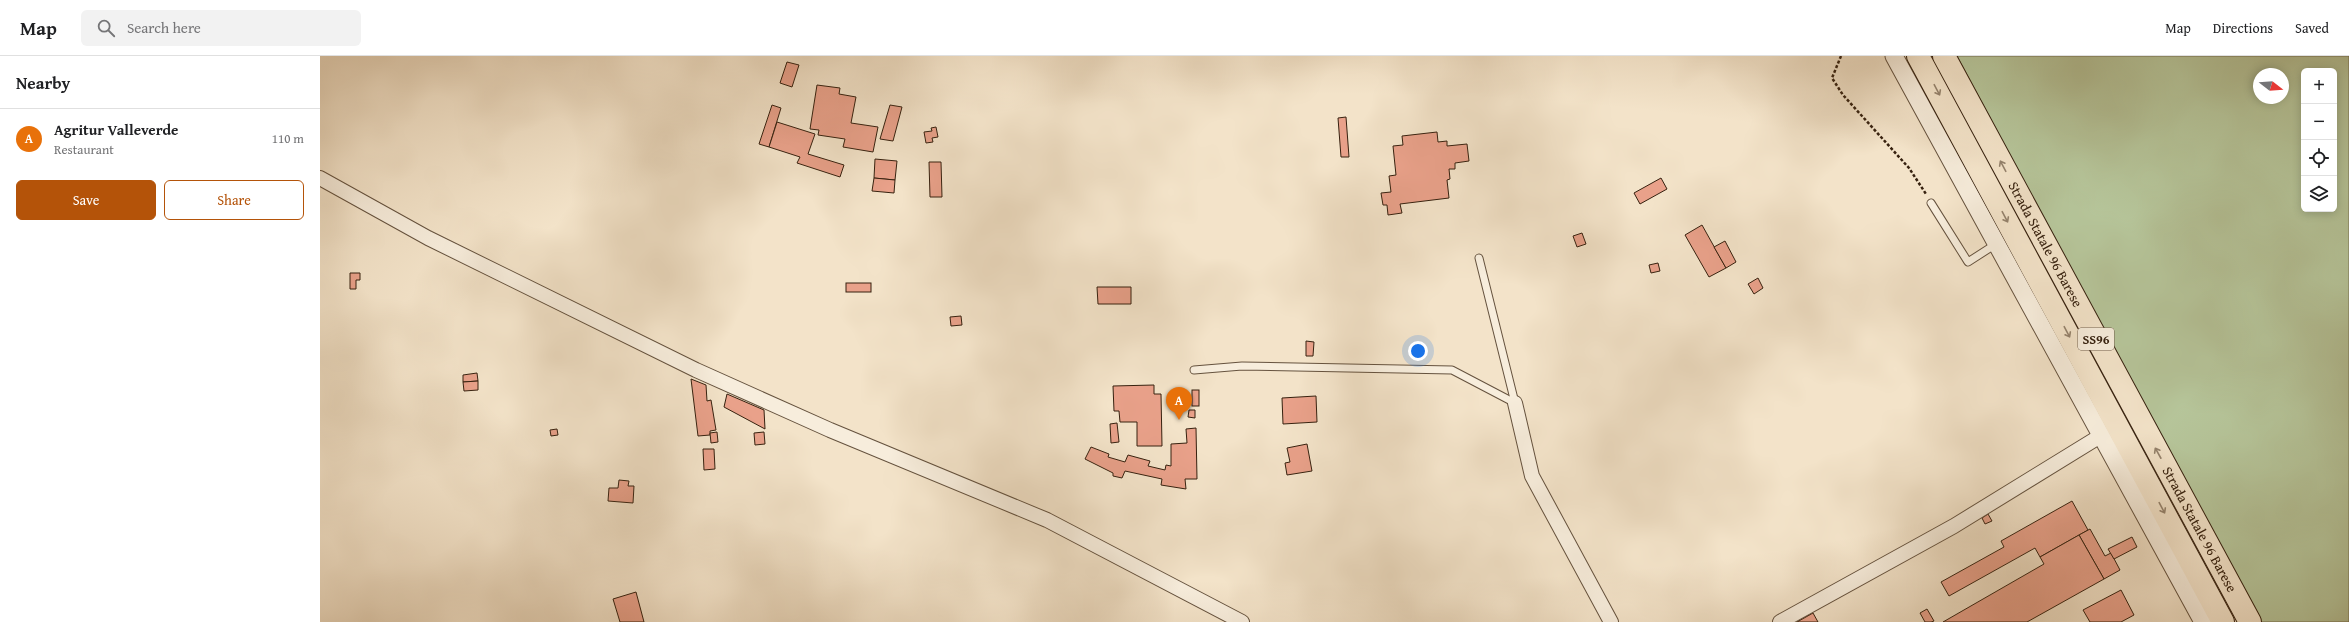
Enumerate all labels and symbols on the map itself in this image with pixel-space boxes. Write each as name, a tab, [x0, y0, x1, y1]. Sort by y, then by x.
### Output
north arrow	[2253, 68, 2289, 104]
one-way arrow	[1933, 84, 1941, 96]
one-way arrow	[1998, 160, 2006, 172]
street label: Strada Statale 96 Barese	[2004, 178, 2088, 311]
one-way arrow	[2002, 211, 2009, 223]
one-way arrow	[2063, 325, 2071, 337]
road number: SS96	[2078, 328, 2114, 350]
your location	[1408, 341, 1428, 361]
pin: A	[1166, 387, 1192, 420]
one-way arrow	[2153, 447, 2161, 459]
street label: Strada Statale 96 Barese	[2158, 463, 2242, 596]
one-way arrow	[2158, 501, 2166, 513]

